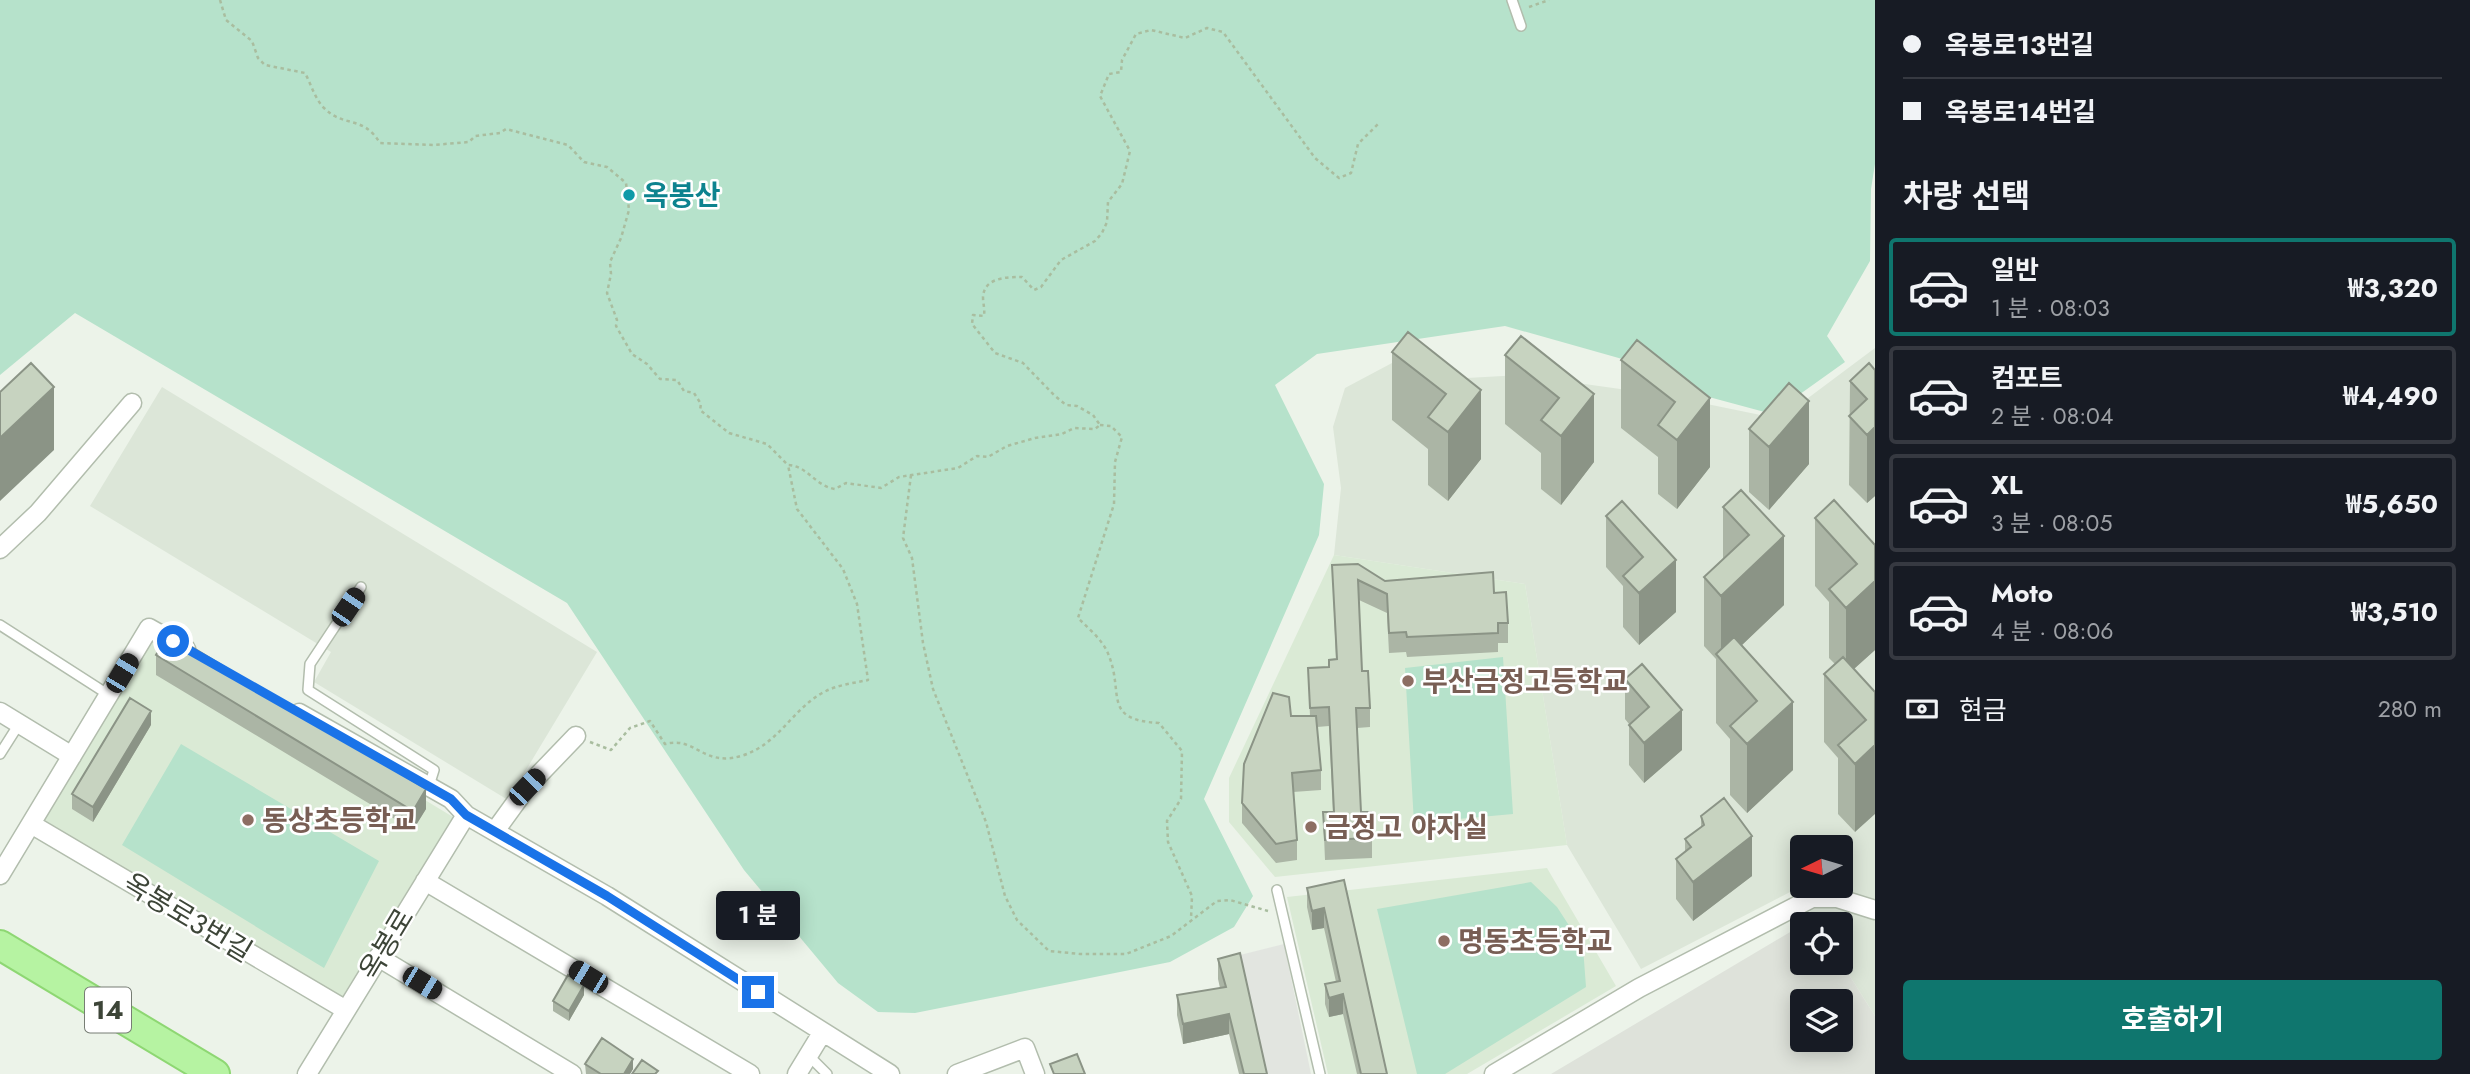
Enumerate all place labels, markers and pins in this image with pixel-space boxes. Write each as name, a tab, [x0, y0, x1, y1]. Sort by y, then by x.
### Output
place label: 옥봉산	[643, 175, 721, 216]
marker: 옥봉산	[621, 187, 637, 203]
place label: 부산금정고등학교	[1422, 661, 1628, 702]
marker: 부산금정고등학교	[1400, 673, 1416, 689]
place label: 동상초등학교	[262, 800, 417, 841]
place label: 금정고 야자실	[1325, 807, 1488, 848]
marker: 동상초등학교	[240, 812, 256, 828]
marker: 금정고 야자실	[1303, 819, 1319, 835]
place label: 명동초등학교	[1458, 921, 1613, 962]
marker: 명동초등학교	[1436, 933, 1452, 949]

